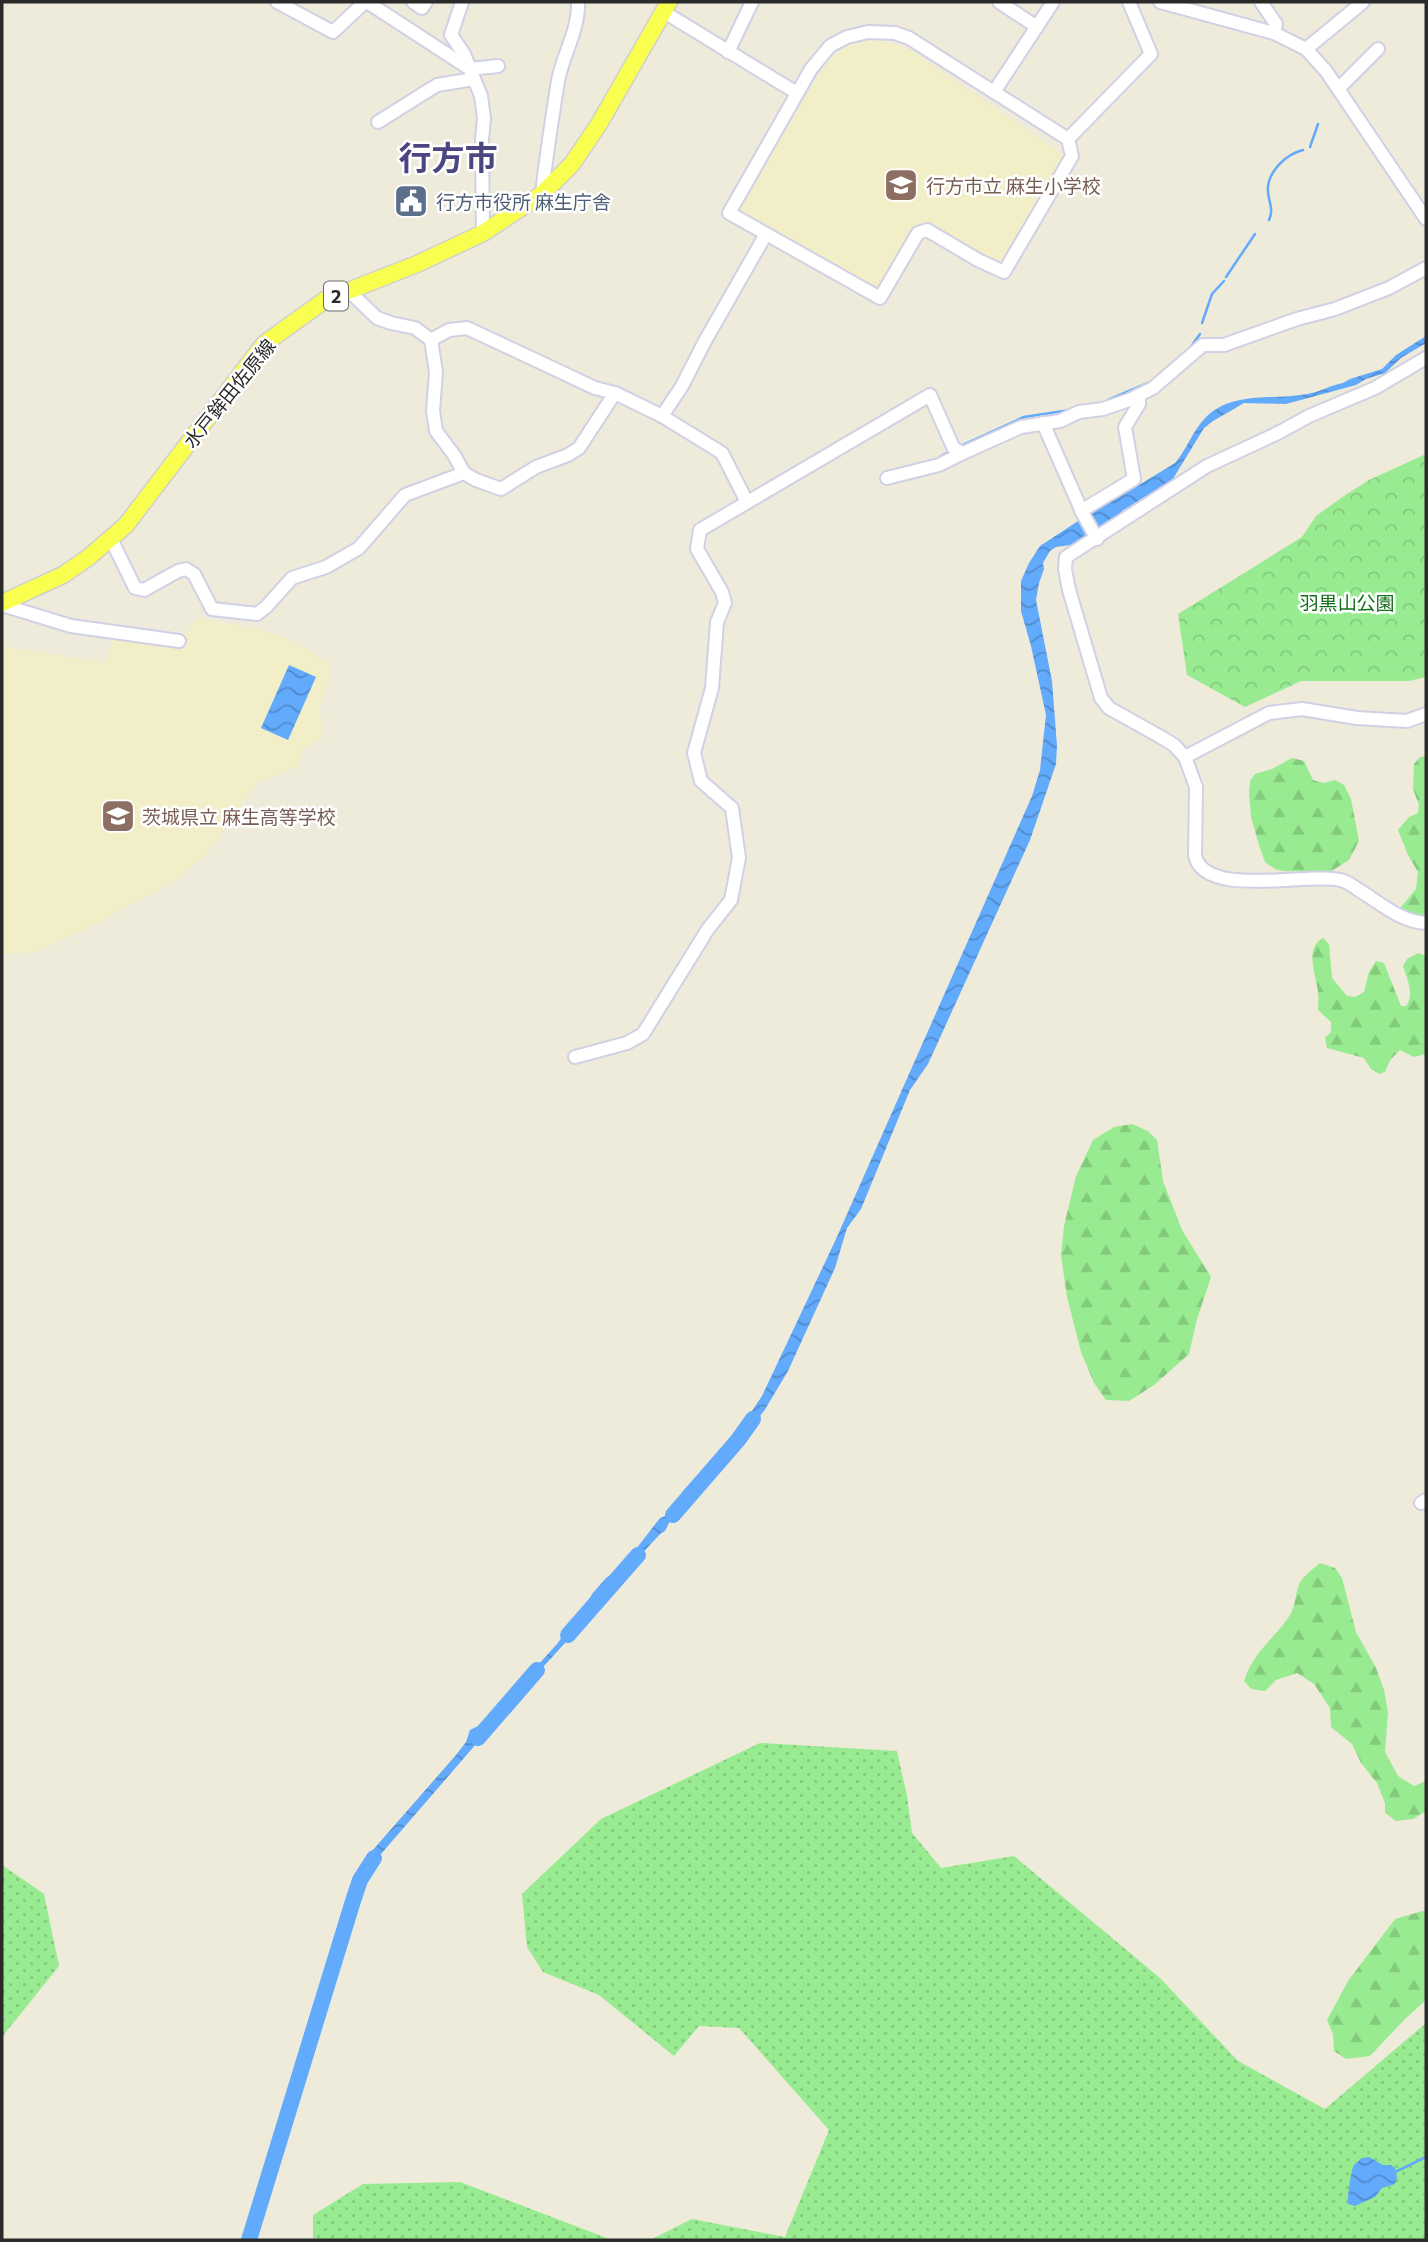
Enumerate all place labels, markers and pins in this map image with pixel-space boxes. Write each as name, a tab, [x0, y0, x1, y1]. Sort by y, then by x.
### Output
school or university icon: 行方市立 麻生小学校	[882, 166, 920, 204]
place label: 行方市立 麻生小学校	[926, 174, 1101, 197]
public building icon: 行方市役所 麻生庁舎	[392, 182, 430, 220]
place label: 行方市役所 麻生庁舎	[436, 190, 611, 213]
school or university icon: 茨城県立 麻生高等学校	[99, 797, 137, 835]
place label: 茨城県立 麻生高等学校	[142, 805, 336, 828]

